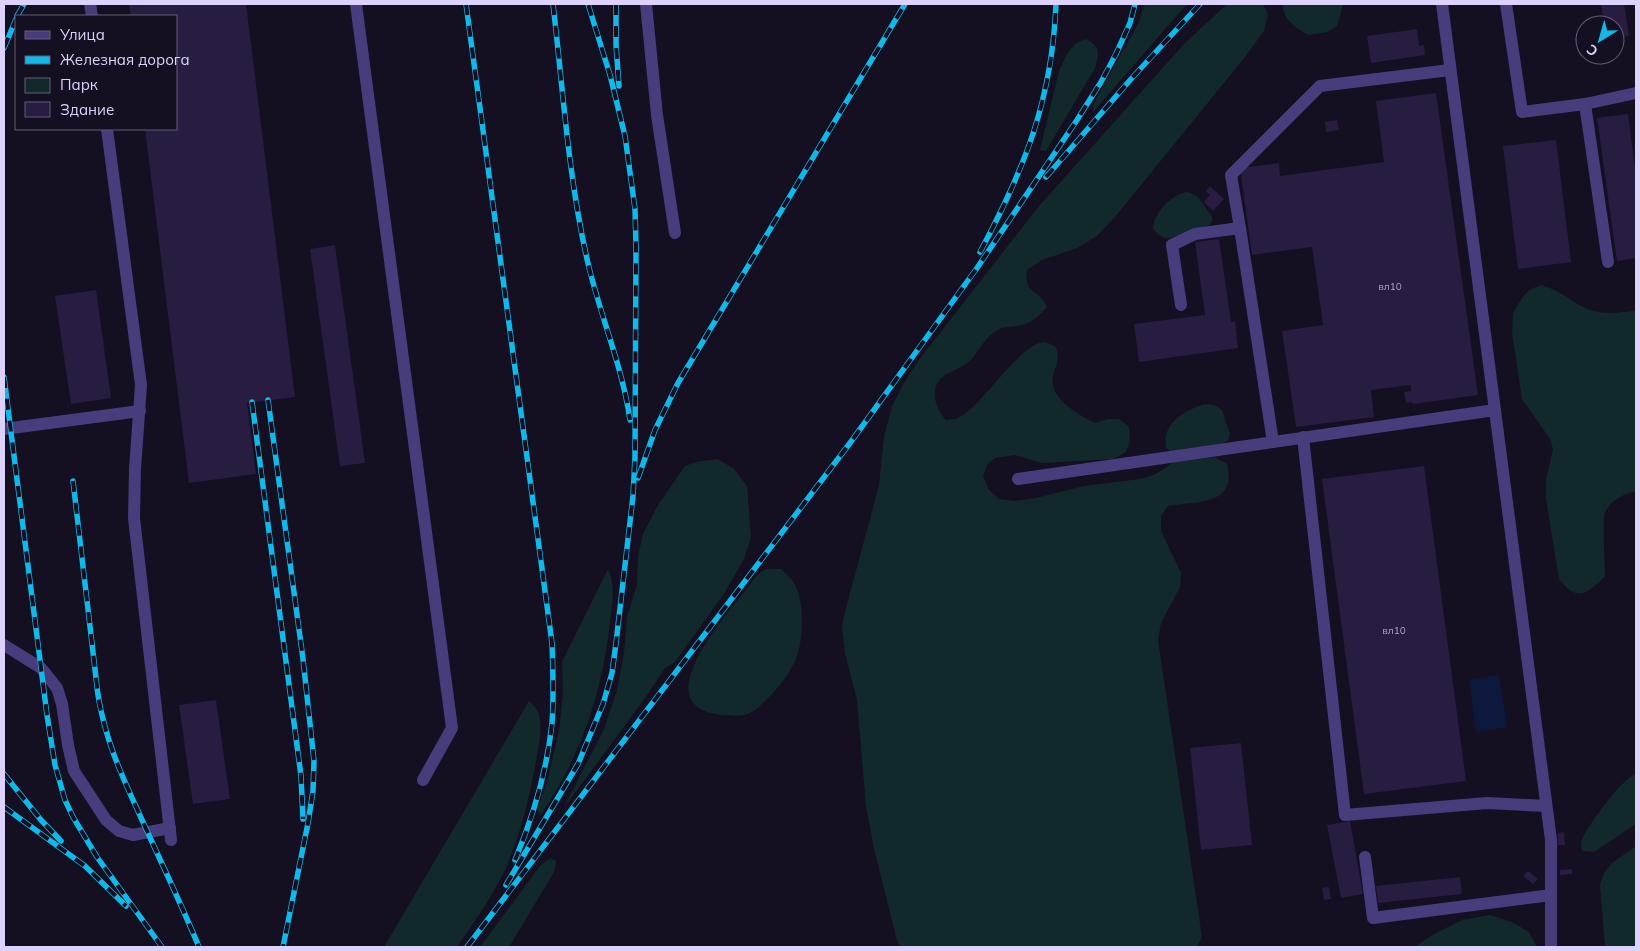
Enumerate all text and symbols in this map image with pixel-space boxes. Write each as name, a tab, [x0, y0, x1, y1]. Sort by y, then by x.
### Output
legend	[15, 15, 178, 130]
north arrow	[1575, 15, 1625, 65]
text: Улица	[59, 25, 105, 44]
text: С	[1583, 40, 1601, 60]
text: Железная дорога	[60, 50, 190, 69]
text: Парк	[60, 75, 99, 94]
text: Здание	[60, 100, 114, 119]
house number: вл10	[1378, 280, 1402, 293]
house number: вл10	[1382, 624, 1406, 637]

